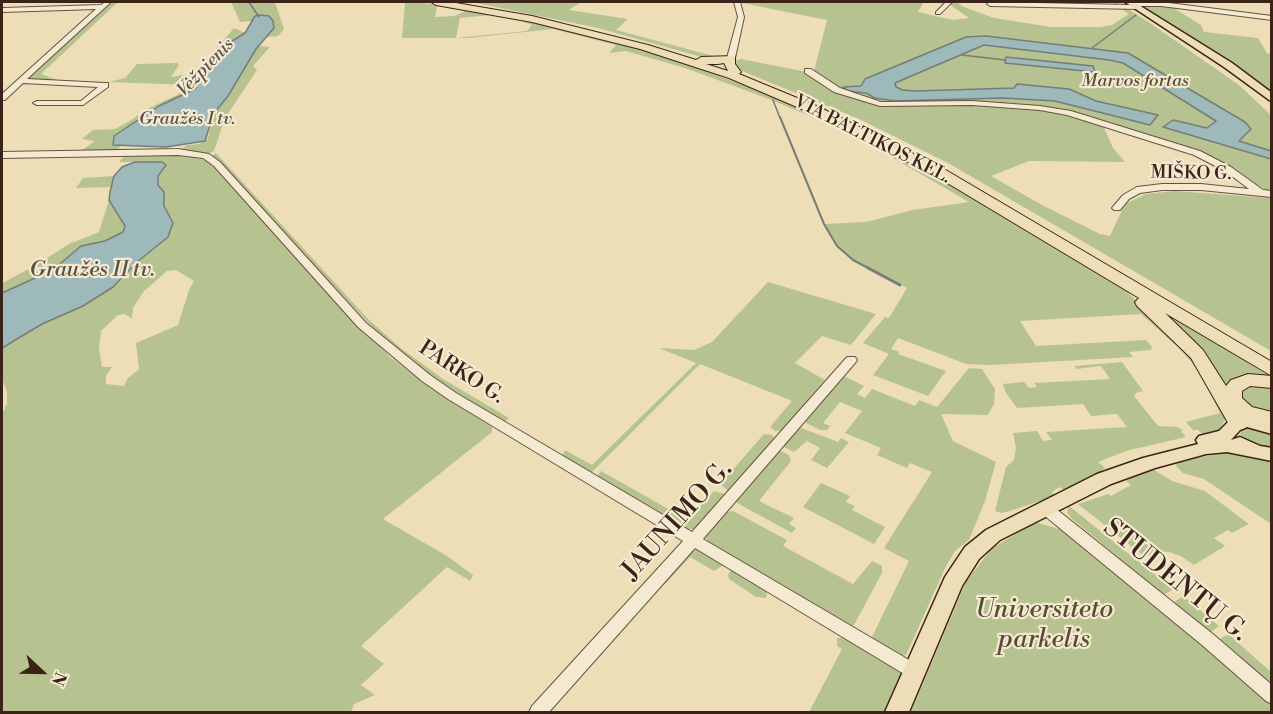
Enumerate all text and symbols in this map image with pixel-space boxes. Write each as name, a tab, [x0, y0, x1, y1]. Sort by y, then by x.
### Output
water label: Vėžpienis	[173, 34, 239, 102]
park label: Marvos fortas	[1081, 71, 1189, 93]
street label: VIA BALTIKOS KEL.	[790, 91, 954, 189]
water label: Graužės I tv.	[139, 109, 235, 131]
street label: MIŠKO G.	[1150, 162, 1232, 186]
water label: Graužės II tv.	[29, 258, 155, 284]
street label: PARKO G.	[414, 336, 508, 410]
street label: JAUNIMO G.	[616, 455, 740, 587]
street label: STUDENTŲ G.	[1096, 513, 1254, 649]
park label: Universiteto parkelis	[975, 595, 1113, 656]
north arrow	[12, 642, 72, 702]
text: N	[47, 669, 70, 688]

